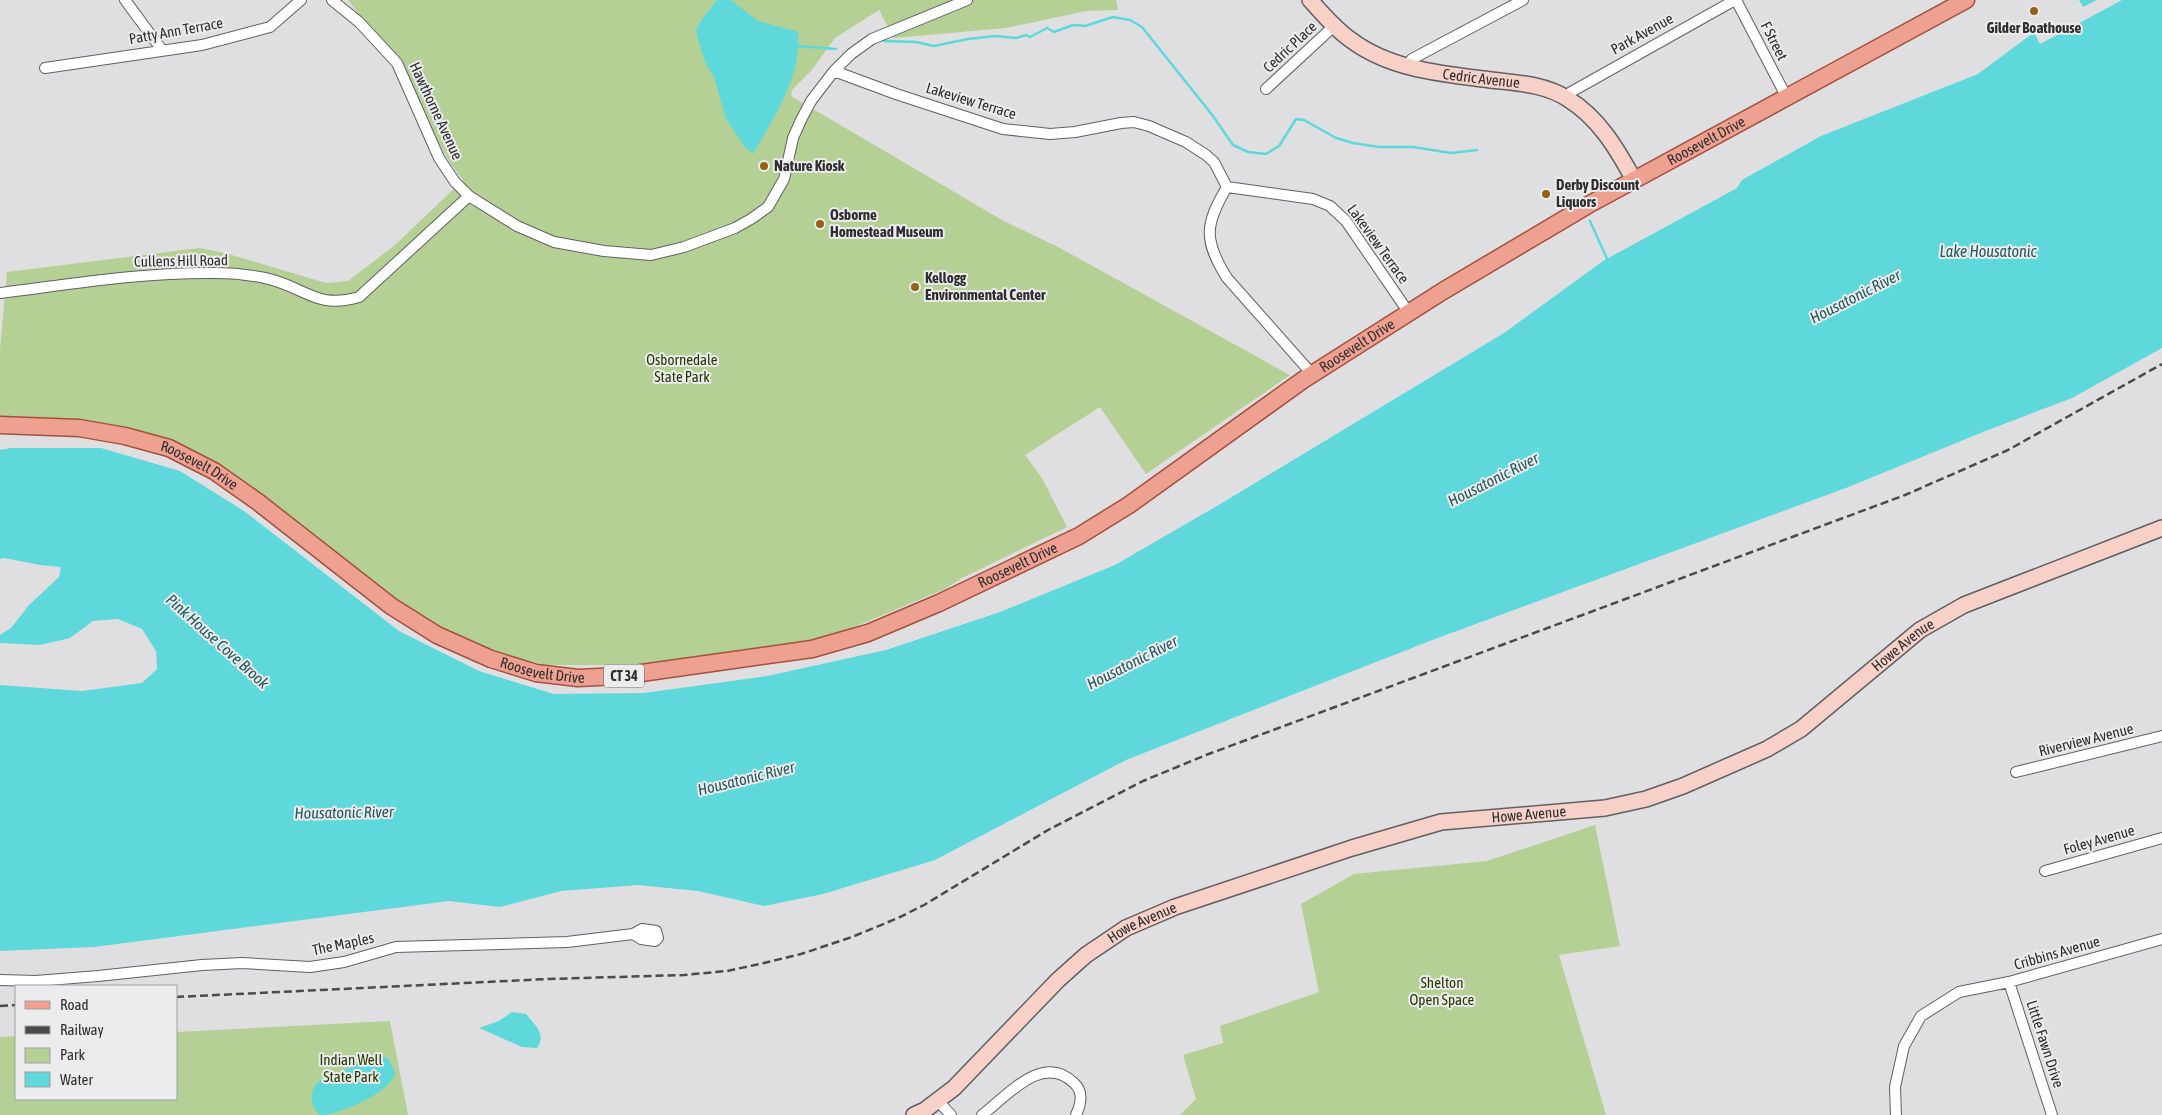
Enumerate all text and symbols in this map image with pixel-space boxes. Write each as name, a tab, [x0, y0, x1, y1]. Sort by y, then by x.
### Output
marker: Gilder Boathouse	[2028, 5, 2040, 17]
street label: Park Avenue	[1608, 9, 1676, 58]
street label: Patty Ann Terrace	[128, 14, 224, 47]
street label: Cedric Place	[1259, 18, 1320, 76]
street label: F Street	[1758, 19, 1791, 63]
place label: Gilder Boathouse	[1987, 19, 2082, 36]
street label: Hawthorne Avenue	[406, 59, 467, 162]
street label: Cedric Avenue	[1442, 65, 1521, 91]
street label: Lakeview Terrace	[924, 79, 1018, 122]
street label: Roosevelt Drive	[1664, 112, 1748, 168]
place label: Nature Kiosk	[774, 157, 845, 174]
marker: Nature Kiosk	[758, 160, 770, 172]
place label: Derby Discount Liquors	[1556, 176, 1640, 210]
marker: Derby Discount Liquors	[1540, 188, 1552, 200]
street label: Lakeview Terrace	[1344, 201, 1413, 287]
place label: Osborne Homestead Museum	[830, 206, 943, 240]
marker: Osborne Homestead Museum	[814, 218, 826, 230]
water label: Lake Housatonic	[1940, 242, 2037, 260]
street label: Cullens Hill Road	[134, 251, 228, 270]
water label: Housatonic River	[1807, 265, 1904, 327]
place label: Kellogg Environmental Center	[925, 269, 1046, 303]
marker: Kellogg Environmental Center	[909, 281, 921, 293]
street label: Roosevelt Drive	[1316, 315, 1398, 375]
park label: Osbornedale State Park	[646, 351, 718, 385]
street label: Roosevelt Drive	[159, 437, 241, 493]
water label: Housatonic River	[1445, 448, 1542, 510]
street label: Roosevelt Drive	[975, 539, 1060, 591]
water label: Pink House Cove Brook	[163, 590, 274, 693]
street label: Howe Avenue	[1868, 615, 1937, 675]
water label: Housatonic River	[1084, 631, 1181, 693]
street label: Roosevelt Drive	[498, 653, 585, 686]
road number: CT 34	[604, 664, 644, 688]
street label: Riverview Avenue	[2037, 719, 2135, 760]
water label: Housatonic River	[696, 757, 798, 799]
water label: Housatonic River	[294, 802, 395, 822]
street label: Howe Avenue	[1491, 802, 1567, 826]
street label: Foley Avenue	[2061, 821, 2136, 858]
street label: Howe Avenue	[1104, 898, 1179, 946]
street label: The Maples	[311, 929, 375, 958]
street label: Cribbins Avenue	[2012, 932, 2102, 973]
park label: Shelton Open Space	[1410, 974, 1475, 1008]
legend	[15, 985, 178, 1100]
text: Road	[60, 996, 89, 1013]
street label: Little Fawn Drive	[2023, 998, 2068, 1090]
text: Railway	[60, 1021, 104, 1038]
text: Park	[60, 1046, 85, 1063]
park label: Indian Well State Park	[319, 1051, 383, 1085]
text: Water	[60, 1071, 93, 1088]

